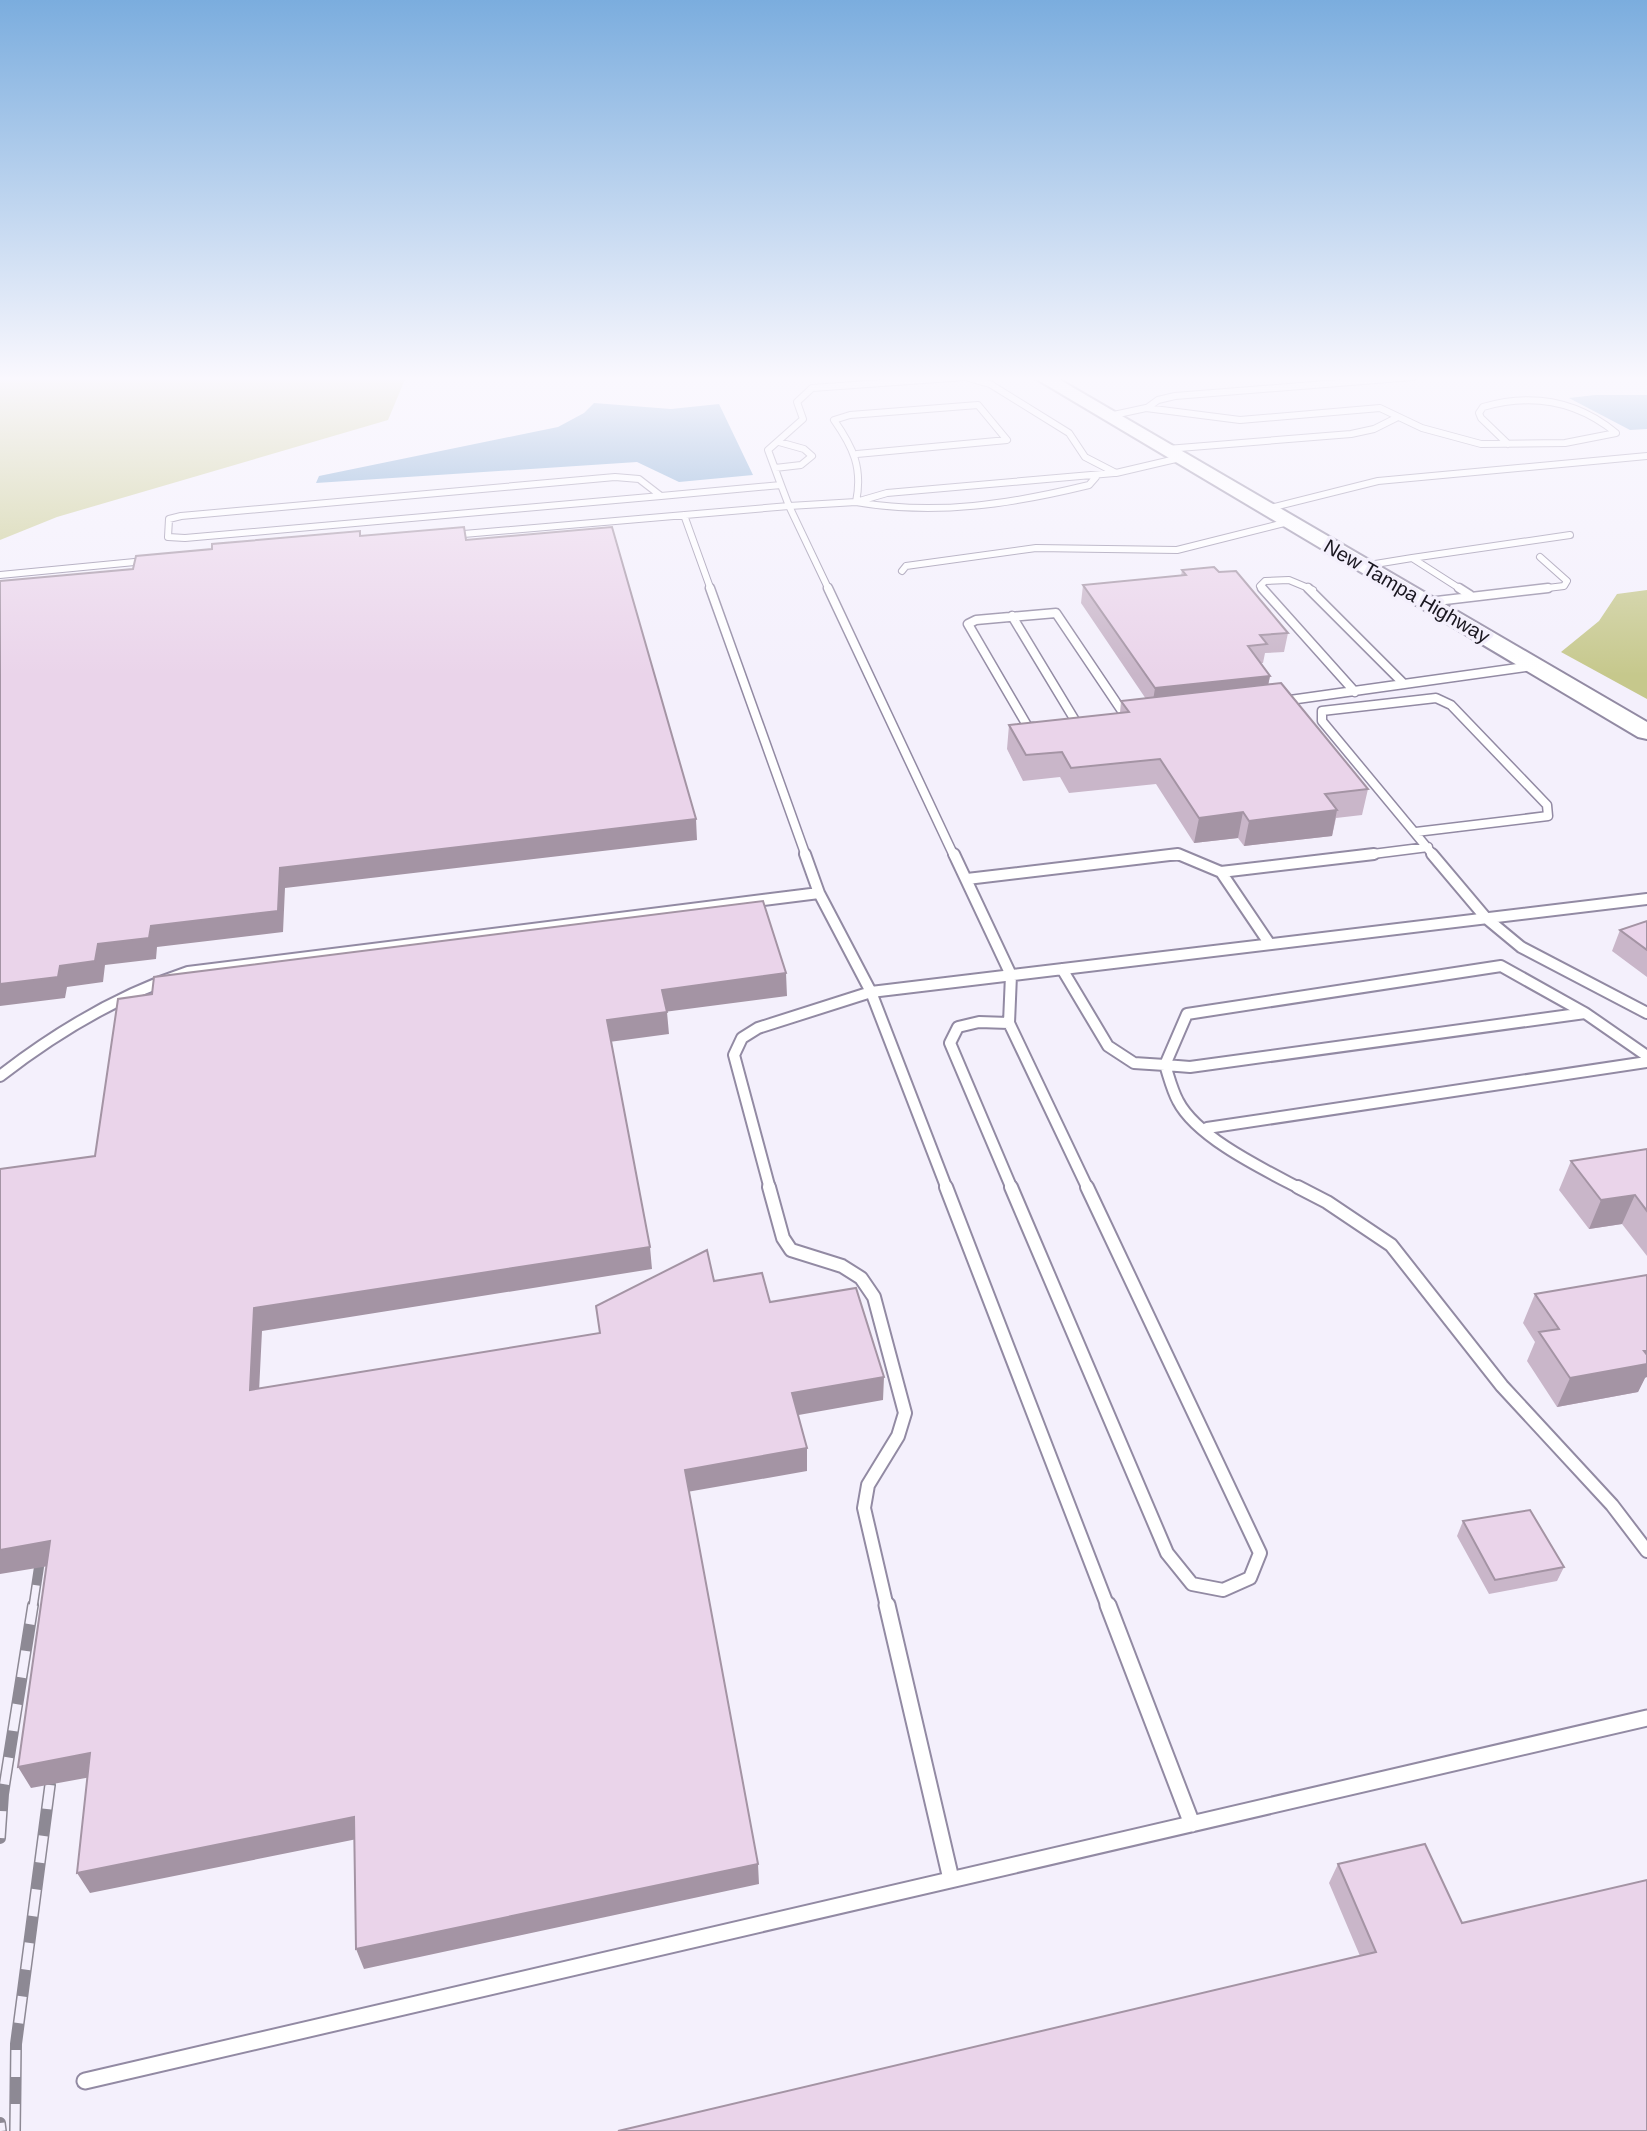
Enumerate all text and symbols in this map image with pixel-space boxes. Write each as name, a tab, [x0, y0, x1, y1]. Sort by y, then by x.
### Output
street label: New Tampa Highway	[1320, 535, 1494, 647]

